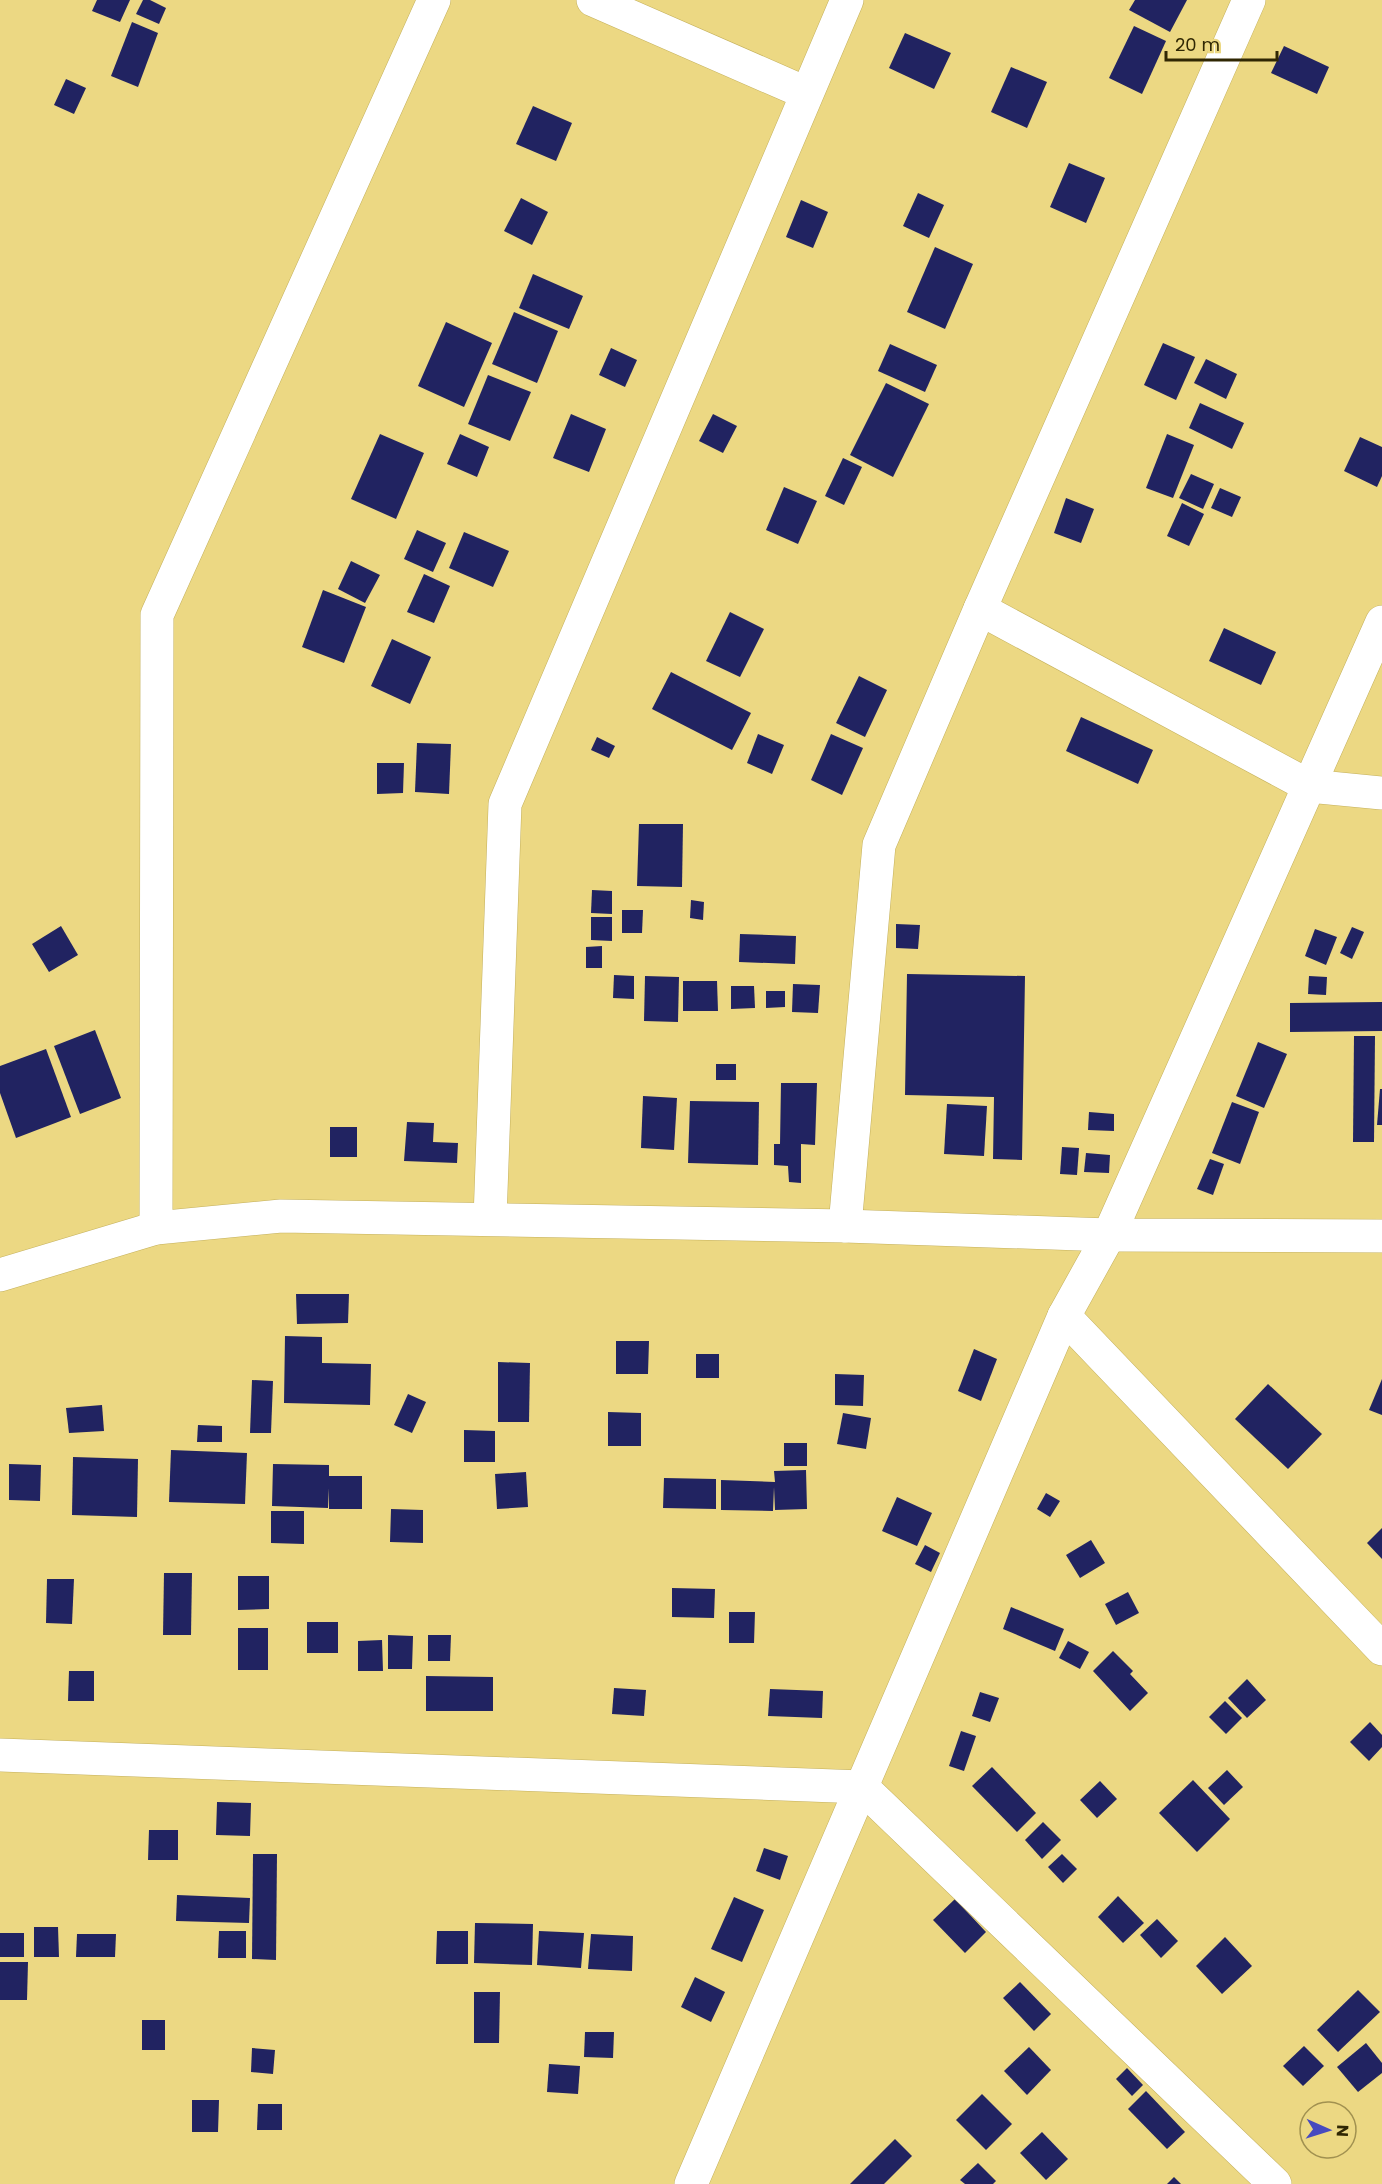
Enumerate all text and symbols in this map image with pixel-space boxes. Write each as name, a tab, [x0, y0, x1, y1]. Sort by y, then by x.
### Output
scale bar	[1166, 24, 1277, 62]
text: 20 m	[1175, 32, 1220, 57]
north arrow	[1298, 2100, 1358, 2160]
text: N	[1331, 2124, 1354, 2137]

